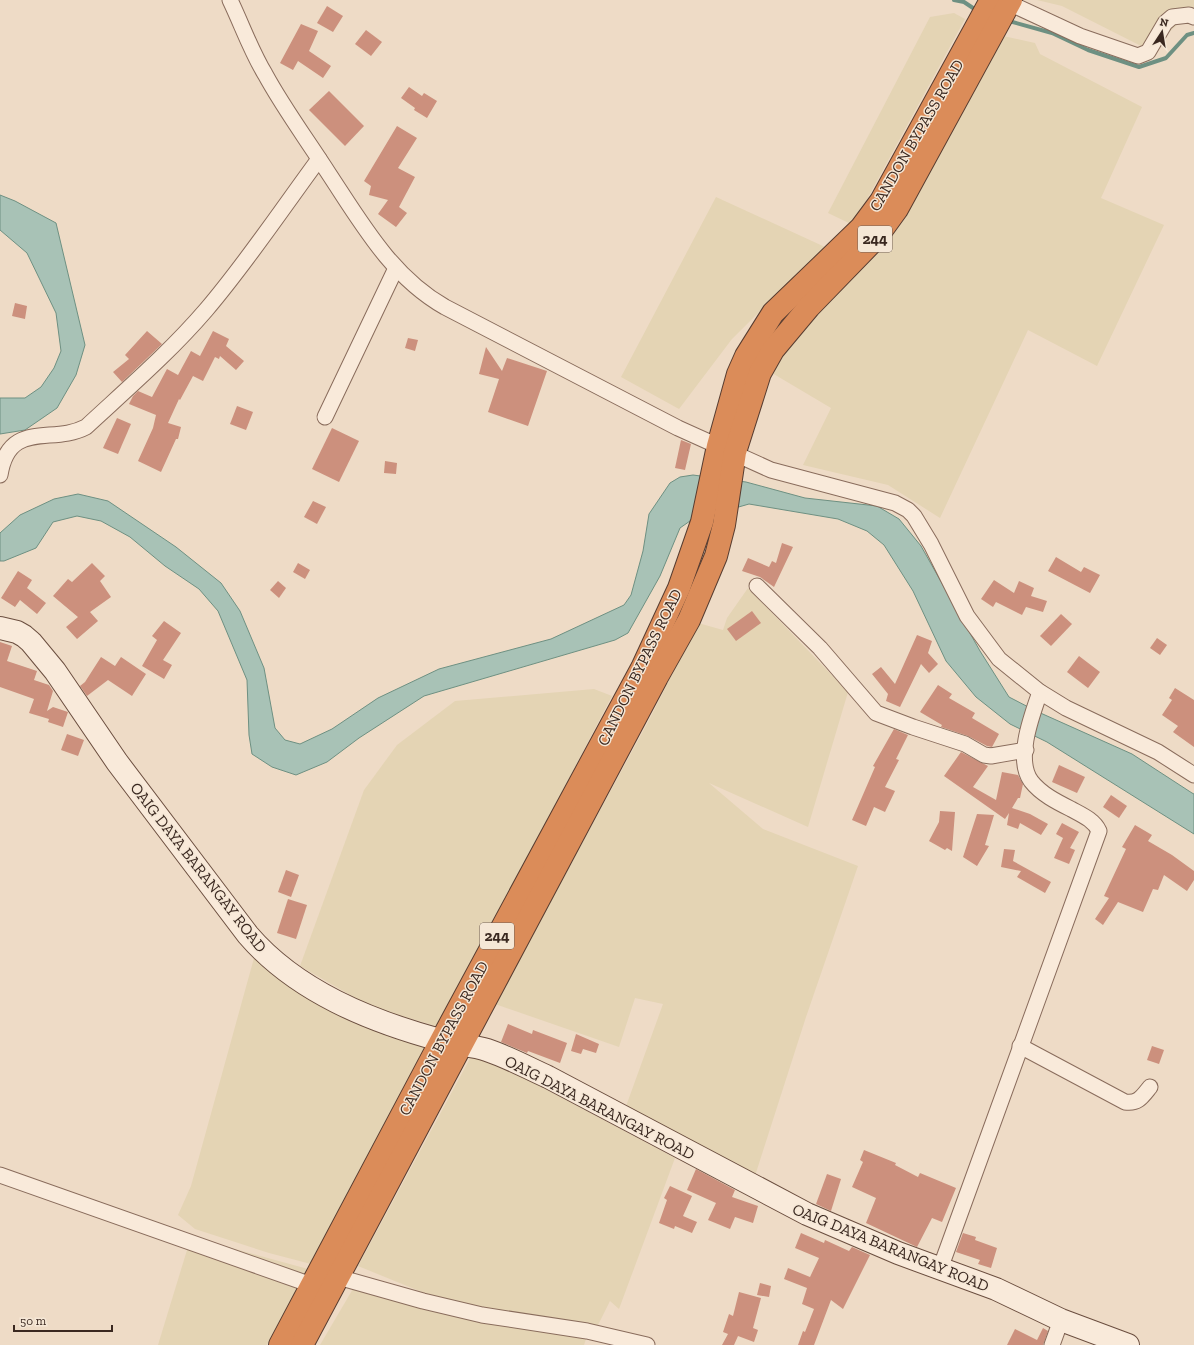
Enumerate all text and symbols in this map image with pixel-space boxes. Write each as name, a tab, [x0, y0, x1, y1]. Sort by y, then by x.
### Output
north arrow	[1142, 12, 1182, 52]
text: N	[1159, 15, 1170, 30]
street label: CANDON BYPASS ROAD	[865, 56, 968, 214]
road number: 244	[858, 226, 892, 252]
street label: CANDON BYPASS ROAD	[593, 586, 686, 749]
street label: OAIG DAYA BARANGAY ROAD	[126, 779, 271, 956]
road number: 244	[480, 923, 514, 949]
street label: CANDON BYPASS ROAD	[395, 958, 492, 1119]
street label: OAIG DAYA BARANGAY ROAD	[502, 1051, 698, 1164]
street label: OAIG DAYA BARANGAY ROAD	[790, 1199, 992, 1296]
scale bar	[14, 1307, 112, 1333]
text: 50 m	[20, 1314, 47, 1328]

